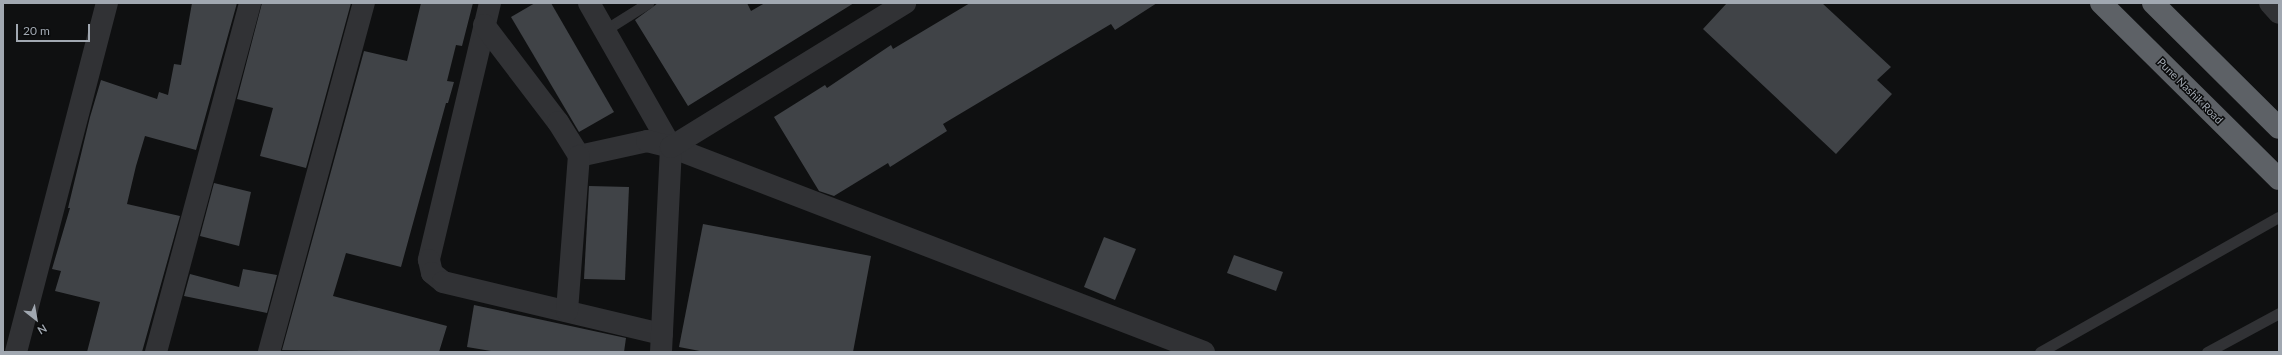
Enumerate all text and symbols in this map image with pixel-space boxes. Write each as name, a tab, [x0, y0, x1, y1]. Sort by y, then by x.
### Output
scale bar	[18, 16, 92, 42]
text: 20 m	[23, 23, 50, 38]
street label: Pune Nashik Road	[2154, 55, 2226, 127]
north arrow	[16, 299, 56, 339]
text: N	[35, 322, 49, 337]

